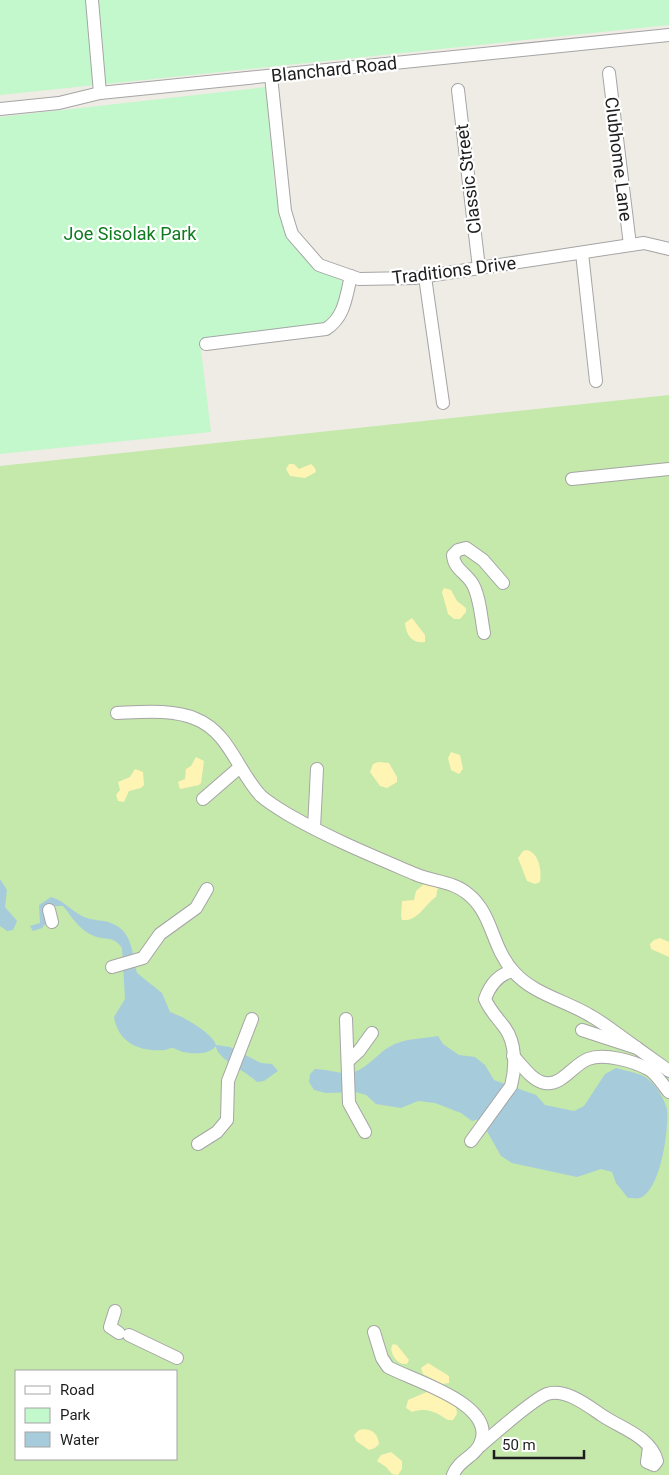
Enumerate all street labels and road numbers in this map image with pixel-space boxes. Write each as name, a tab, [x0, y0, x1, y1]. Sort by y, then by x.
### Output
street label: Blanchard Road	[270, 52, 398, 86]
street label: Clubhome Lane	[601, 96, 637, 222]
street label: Classic Street	[451, 123, 485, 235]
street label: Traditions Drive	[391, 252, 517, 288]

